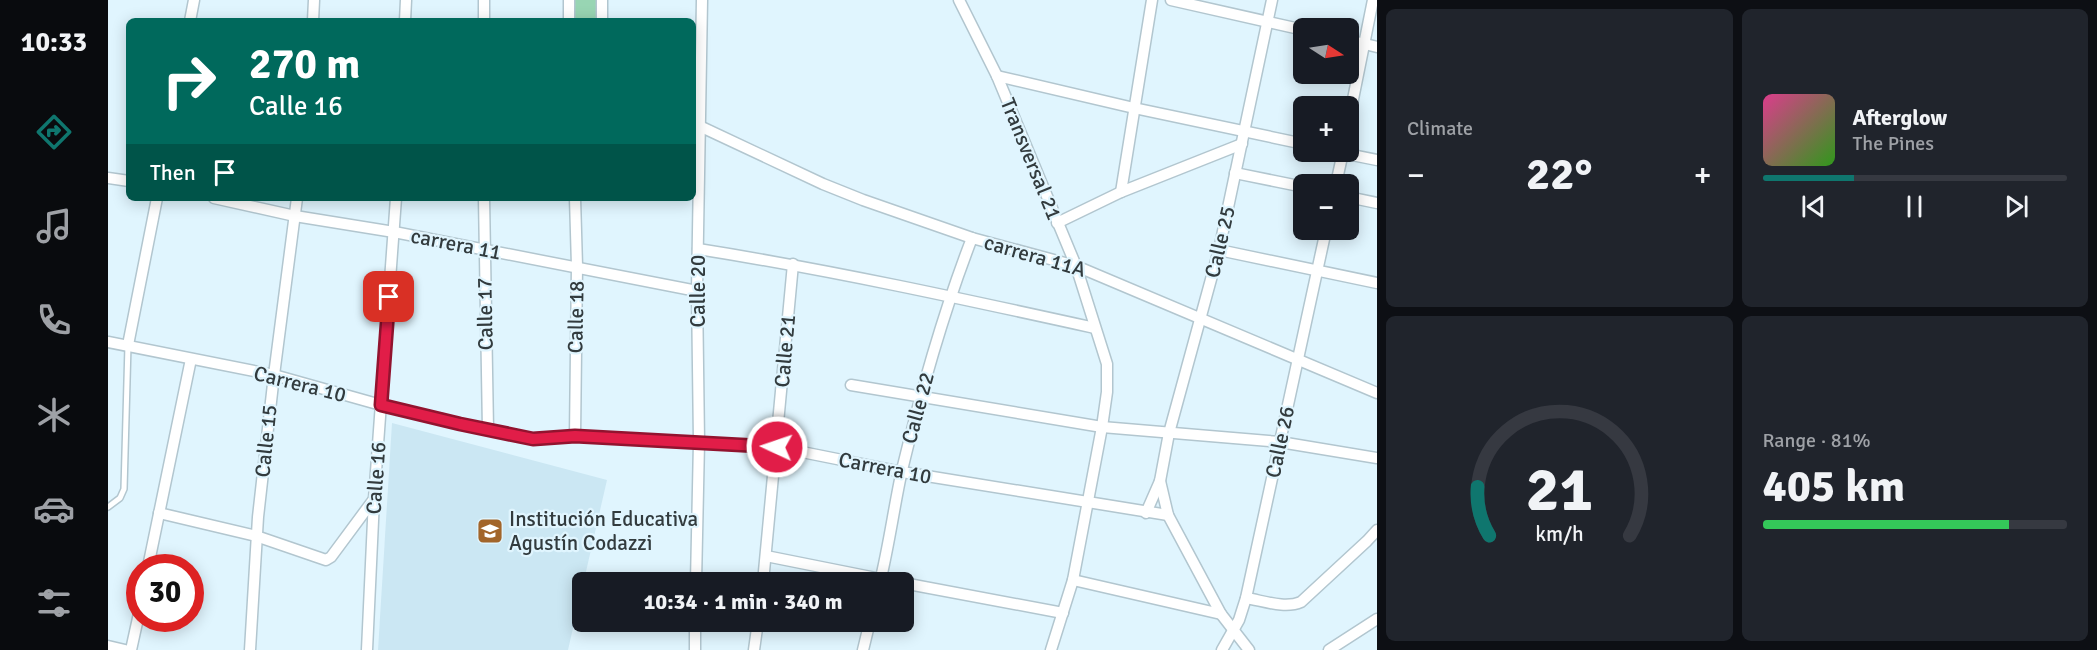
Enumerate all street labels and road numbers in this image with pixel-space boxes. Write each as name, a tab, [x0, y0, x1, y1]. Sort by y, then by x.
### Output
street label: Transversal 21	[995, 94, 1067, 224]
street label: Calle 25	[1199, 204, 1241, 280]
street label: carrera 11	[409, 222, 503, 266]
street label: carrera 11A	[981, 229, 1089, 283]
street label: Calle 20	[685, 255, 711, 327]
street label: Calle 17	[471, 277, 499, 351]
street label: Calle 18	[562, 280, 590, 354]
street label: Calle 21	[769, 314, 801, 388]
street label: Carrera 10	[251, 360, 349, 408]
street label: Calle 22	[896, 369, 940, 447]
street label: Calle 15	[249, 403, 283, 479]
street label: Calle 26	[1260, 404, 1300, 480]
street label: Calle 16	[360, 441, 392, 515]
street label: Carrera 10	[836, 446, 934, 490]

